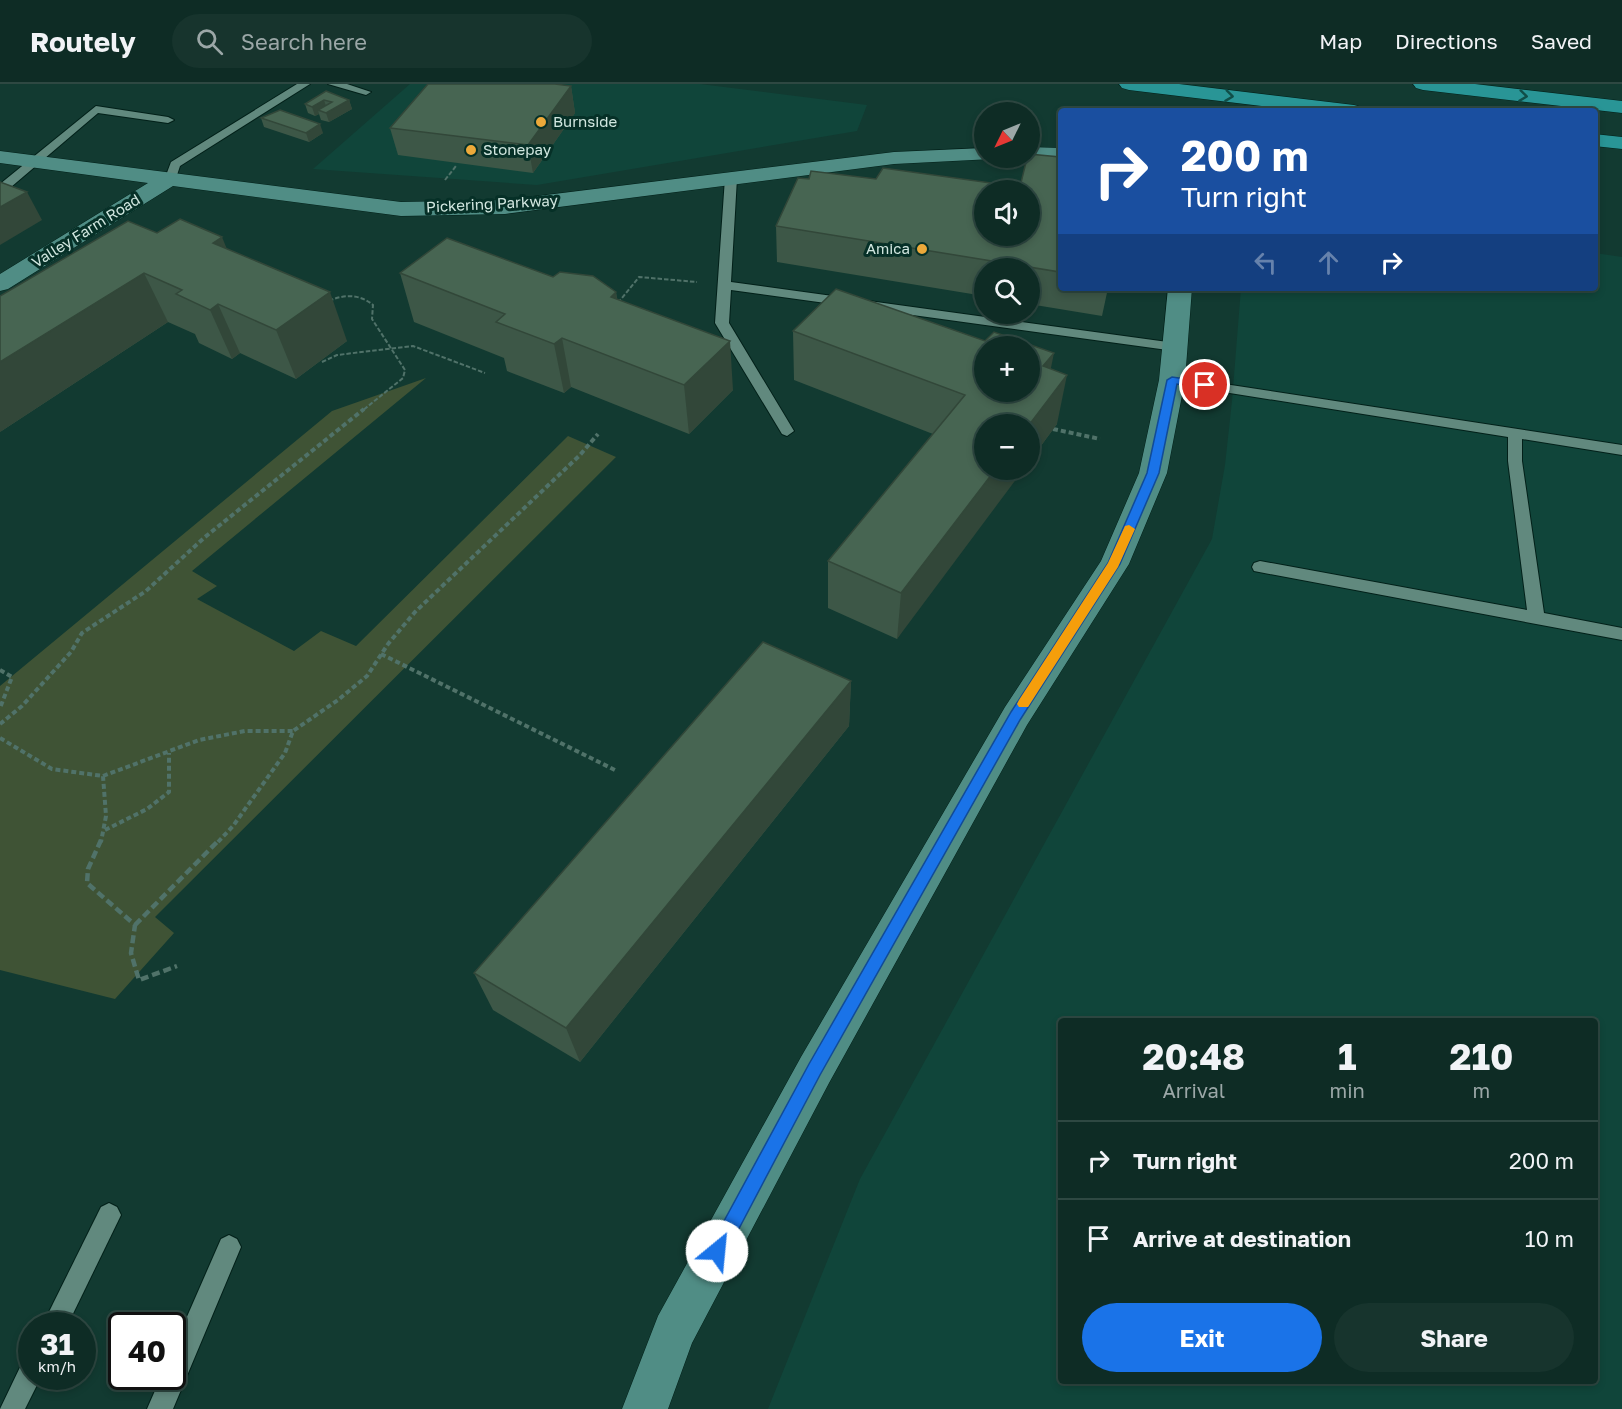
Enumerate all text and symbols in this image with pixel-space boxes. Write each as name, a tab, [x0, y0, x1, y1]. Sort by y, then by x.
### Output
search box	[172, 14, 592, 68]
text: Routely	[30, 25, 136, 58]
icon: search	[193, 25, 226, 58]
text: Search here	[241, 28, 367, 55]
text: Map	[1319, 28, 1362, 54]
text: Directions	[1395, 28, 1498, 54]
text: Saved	[1531, 28, 1592, 54]
one-way arrow	[1225, 89, 1234, 102]
one-way arrow	[1519, 89, 1528, 102]
north arrow	[974, 102, 1040, 168]
map controls	[974, 102, 1040, 480]
place label: Burnside	[553, 112, 617, 130]
marker: Burnside	[534, 115, 548, 129]
text: 200 m	[1181, 130, 1308, 180]
icon: right	[1082, 132, 1160, 210]
place label: Stonepay	[483, 140, 552, 158]
marker: Stonepay	[464, 143, 478, 157]
button: sound	[974, 180, 1040, 246]
text: Turn right	[1181, 181, 1307, 213]
street label: Valley Farm Road	[28, 190, 143, 271]
street label: Pickering Parkway	[426, 191, 559, 215]
place label: Amica	[866, 239, 910, 257]
marker: Amica	[915, 242, 929, 256]
icon: left	[1249, 246, 1282, 279]
icon: ahead	[1312, 246, 1345, 279]
icon: right	[1375, 246, 1408, 279]
button: search	[974, 258, 1040, 324]
button: +	[974, 336, 1040, 402]
pin	[1179, 359, 1230, 410]
icon: arrive	[1188, 368, 1221, 401]
button: −	[974, 414, 1040, 480]
text: 20:48	[1143, 1035, 1245, 1078]
text: 1	[1338, 1035, 1357, 1078]
text: 210	[1449, 1035, 1513, 1078]
text: Arrival	[1162, 1078, 1225, 1102]
text: min	[1330, 1078, 1365, 1102]
text: m	[1473, 1078, 1490, 1102]
icon: right	[1082, 1144, 1115, 1177]
text: Turn right	[1133, 1147, 1237, 1174]
text: 200 m	[1509, 1147, 1574, 1174]
position arrow	[685, 1219, 749, 1283]
icon: arrive	[1082, 1222, 1115, 1255]
text: Arrive at destination	[1133, 1225, 1351, 1252]
text: 10 m	[1525, 1225, 1574, 1252]
button: Exit	[1082, 1303, 1322, 1372]
button: Share	[1334, 1303, 1574, 1372]
speed limit sign: 40	[108, 1312, 186, 1390]
text: 31	[40, 1326, 74, 1362]
text: km/h	[38, 1357, 76, 1375]

